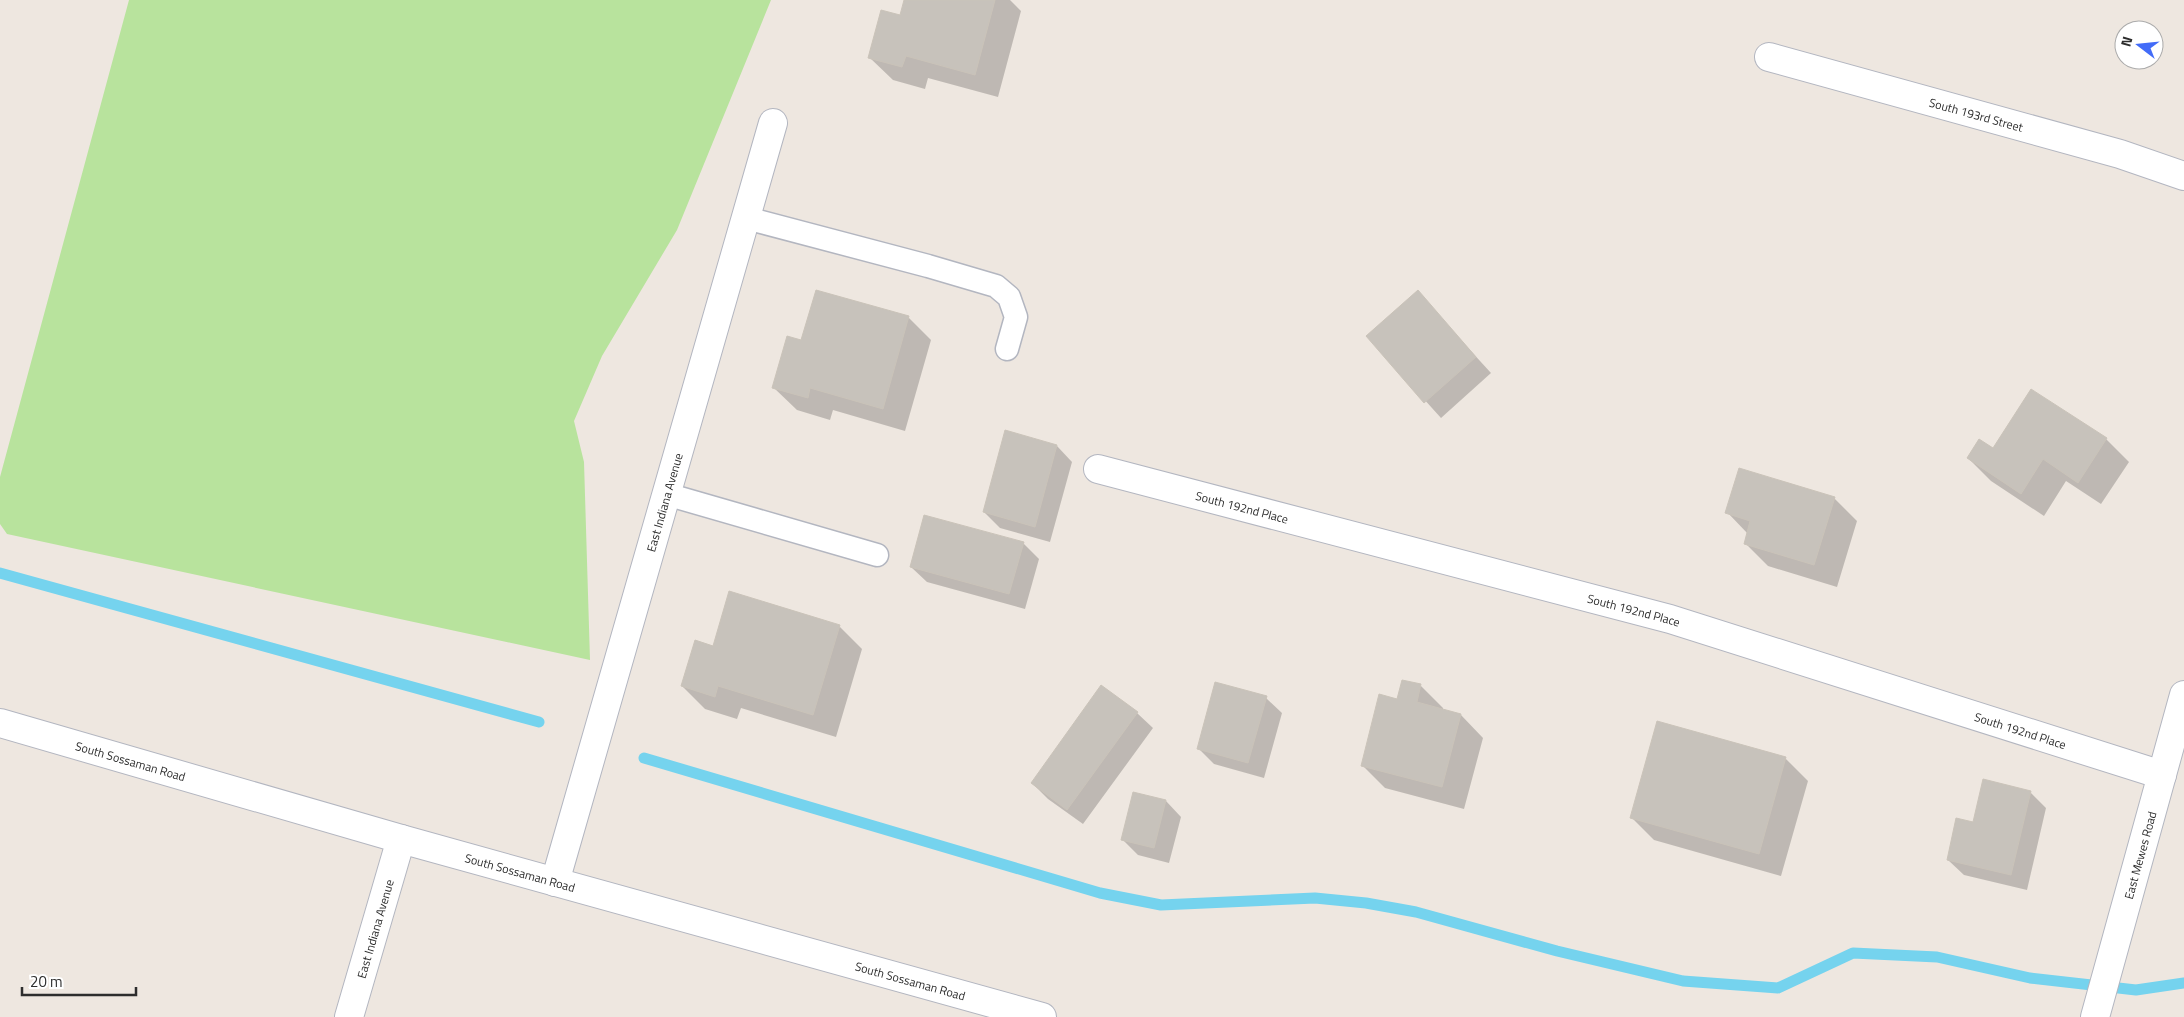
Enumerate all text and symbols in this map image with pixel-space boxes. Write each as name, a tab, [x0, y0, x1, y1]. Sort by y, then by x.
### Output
north arrow	[2114, 20, 2164, 70]
text: N	[2115, 34, 2137, 49]
street label: South 193rd Street	[1927, 92, 2026, 137]
street label: East Indiana Avenue	[641, 451, 687, 554]
street label: South 192nd Place	[1194, 486, 1291, 528]
street label: South 192nd Place	[1585, 588, 1683, 631]
street label: South 192nd Place	[1972, 707, 2069, 754]
street label: South Sossaman Road	[73, 736, 188, 786]
street label: East Mewes Road	[2119, 809, 2161, 901]
street label: South Sossaman Road	[463, 848, 577, 896]
street label: East Indiana Avenue	[351, 877, 398, 980]
street label: South Sossaman Road	[853, 956, 968, 1005]
scale bar	[22, 964, 136, 996]
text: 20 m	[30, 970, 63, 993]

